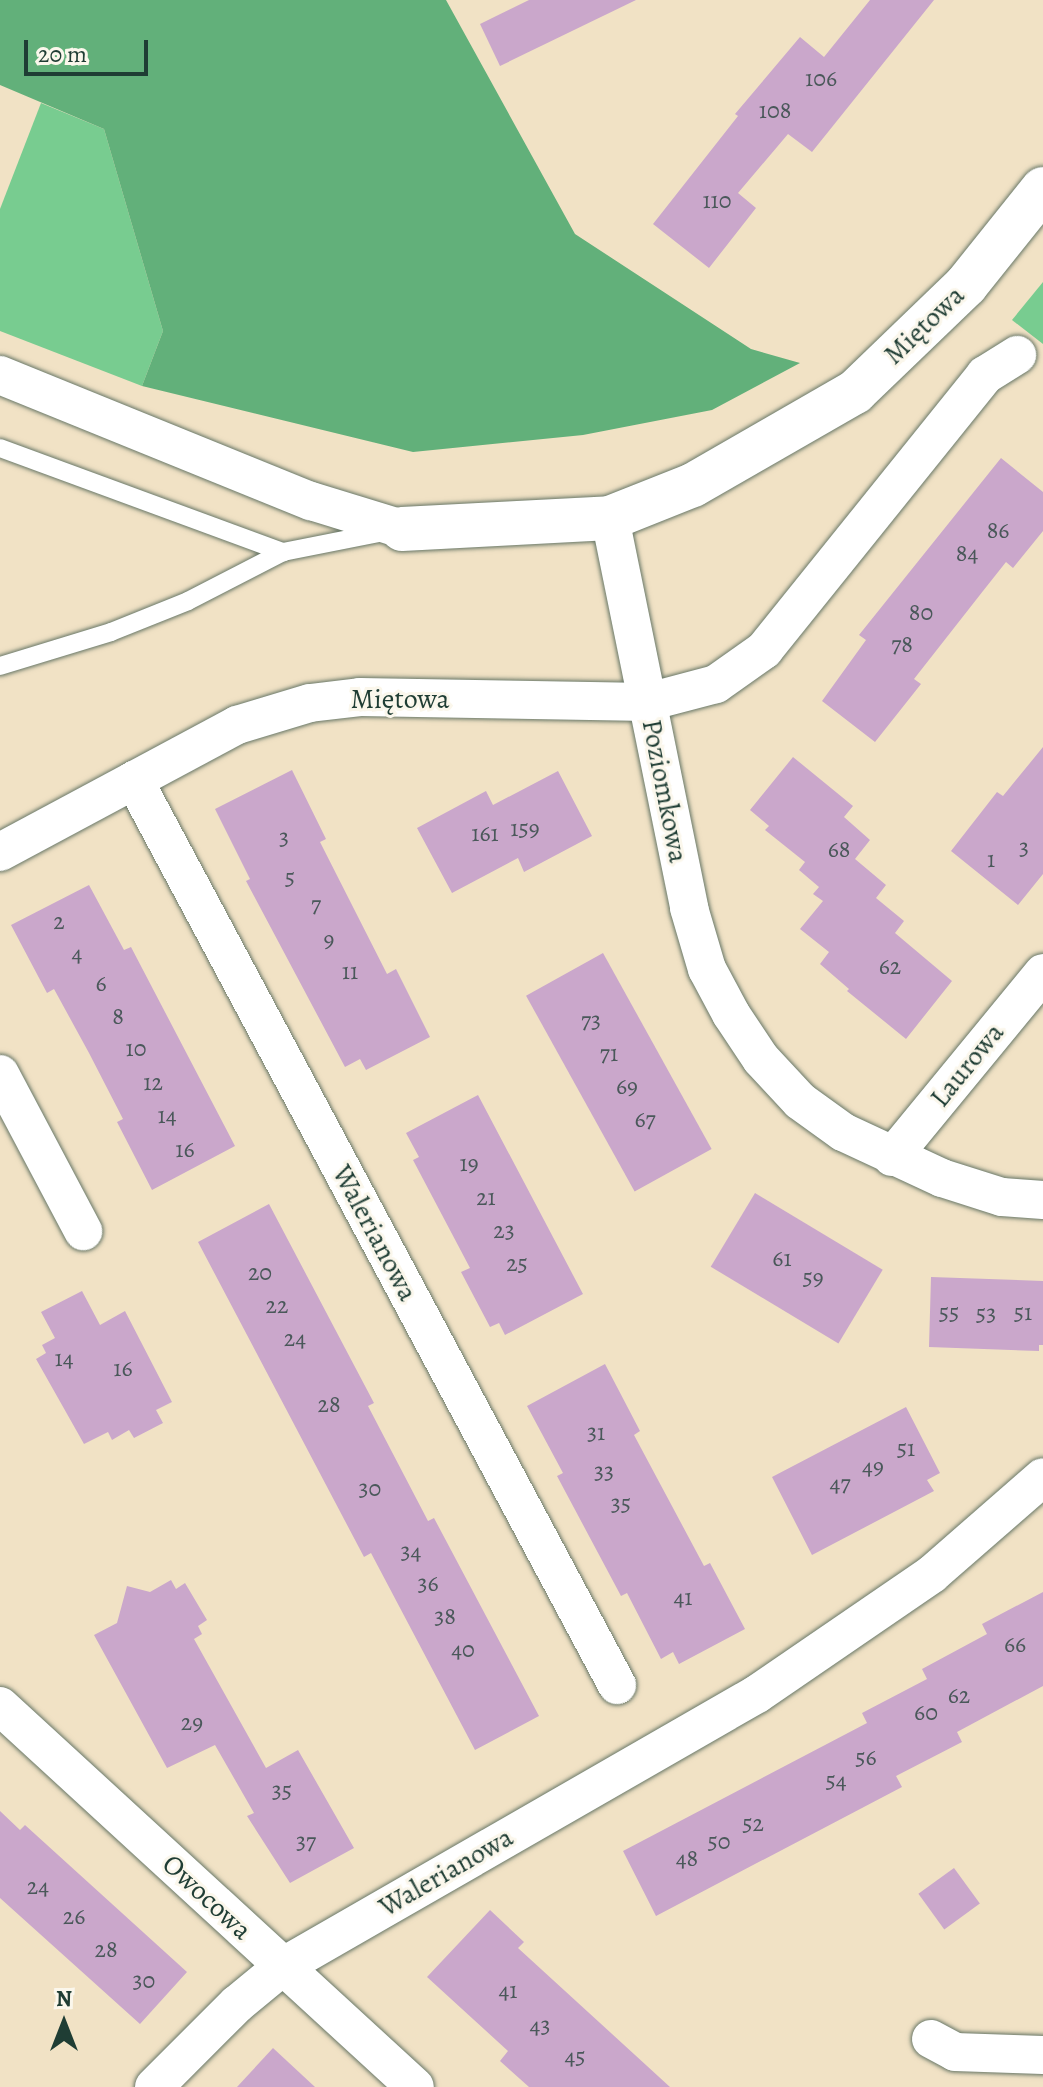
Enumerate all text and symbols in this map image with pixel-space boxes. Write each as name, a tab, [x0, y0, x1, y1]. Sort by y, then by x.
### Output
scale bar	[28, 24, 152, 74]
text: 20 m	[38, 38, 87, 70]
house number: 106	[805, 65, 837, 93]
house number: 108	[759, 97, 791, 125]
house number: 110	[702, 187, 732, 215]
street label: Miętowa	[877, 279, 971, 371]
house number: 86	[987, 517, 1009, 545]
house number: 84	[956, 540, 978, 568]
house number: 80	[909, 599, 933, 627]
house number: 78	[891, 631, 913, 659]
street label: Miętowa	[351, 682, 449, 716]
street label: Poziomkowa	[635, 716, 695, 866]
house number: 159	[510, 815, 540, 843]
house number: 161	[471, 820, 499, 848]
house number: 3	[279, 824, 289, 852]
house number: 3	[1019, 834, 1029, 862]
house number: 68	[828, 836, 850, 864]
house number: 1	[987, 846, 995, 874]
house number: 5	[285, 864, 295, 892]
house number: 7	[311, 891, 321, 919]
house number: 2	[53, 908, 65, 936]
house number: 9	[324, 926, 334, 954]
house number: 4	[72, 940, 82, 968]
house number: 62	[879, 953, 901, 981]
house number: 11	[342, 958, 358, 986]
house number: 6	[95, 970, 107, 998]
house number: 8	[112, 1003, 124, 1031]
house number: 73	[581, 1007, 601, 1035]
street label: Laurowa	[923, 1016, 1011, 1114]
house number: 10	[126, 1035, 146, 1063]
house number: 71	[600, 1040, 618, 1068]
house number: 12	[143, 1069, 163, 1097]
house number: 69	[616, 1073, 638, 1101]
house number: 14	[157, 1102, 177, 1130]
house number: 67	[634, 1106, 656, 1134]
house number: 16	[175, 1136, 195, 1164]
house number: 19	[459, 1150, 479, 1178]
street label: Walerianowa	[325, 1159, 425, 1307]
house number: 21	[476, 1184, 496, 1212]
house number: 23	[493, 1217, 515, 1245]
house number: 61	[772, 1245, 792, 1273]
house number: 25	[506, 1250, 528, 1278]
house number: 20	[248, 1259, 272, 1287]
house number: 59	[802, 1264, 824, 1292]
house number: 22	[266, 1292, 288, 1320]
house number: 55	[939, 1299, 959, 1327]
house number: 51	[1014, 1299, 1032, 1327]
house number: 53	[976, 1300, 996, 1328]
house number: 24	[284, 1325, 306, 1353]
house number: 14	[54, 1345, 74, 1373]
house number: 16	[113, 1355, 133, 1383]
house number: 28	[317, 1391, 341, 1419]
house number: 31	[587, 1419, 605, 1447]
house number: 51	[897, 1435, 915, 1463]
house number: 49	[862, 1453, 884, 1481]
house number: 33	[594, 1458, 614, 1486]
house number: 47	[830, 1470, 850, 1498]
house number: 30	[359, 1475, 381, 1503]
house number: 35	[611, 1490, 631, 1518]
house number: 34	[401, 1538, 421, 1566]
house number: 36	[417, 1570, 439, 1598]
house number: 41	[673, 1584, 693, 1612]
house number: 38	[434, 1603, 456, 1631]
house number: 66	[1004, 1631, 1026, 1659]
house number: 40	[451, 1636, 475, 1664]
house number: 62	[948, 1682, 970, 1710]
house number: 60	[914, 1699, 938, 1727]
house number: 29	[181, 1709, 203, 1737]
house number: 56	[855, 1744, 877, 1772]
house number: 54	[825, 1767, 847, 1795]
house number: 35	[272, 1777, 292, 1805]
house number: 52	[742, 1810, 764, 1838]
street label: Walerianowa	[373, 1820, 519, 1924]
house number: 37	[296, 1828, 316, 1856]
house number: 50	[707, 1828, 731, 1856]
house number: 48	[676, 1845, 698, 1873]
street label: Owocowa	[155, 1847, 259, 1947]
house number: 24	[27, 1873, 49, 1901]
house number: 26	[63, 1903, 85, 1931]
house number: 28	[94, 1936, 118, 1964]
house number: 30	[133, 1967, 155, 1995]
house number: 41	[498, 1977, 518, 2005]
north arrow	[24, 1983, 104, 2063]
text: N	[56, 1984, 72, 2014]
house number: 43	[530, 2012, 550, 2040]
house number: 45	[564, 2043, 586, 2071]

